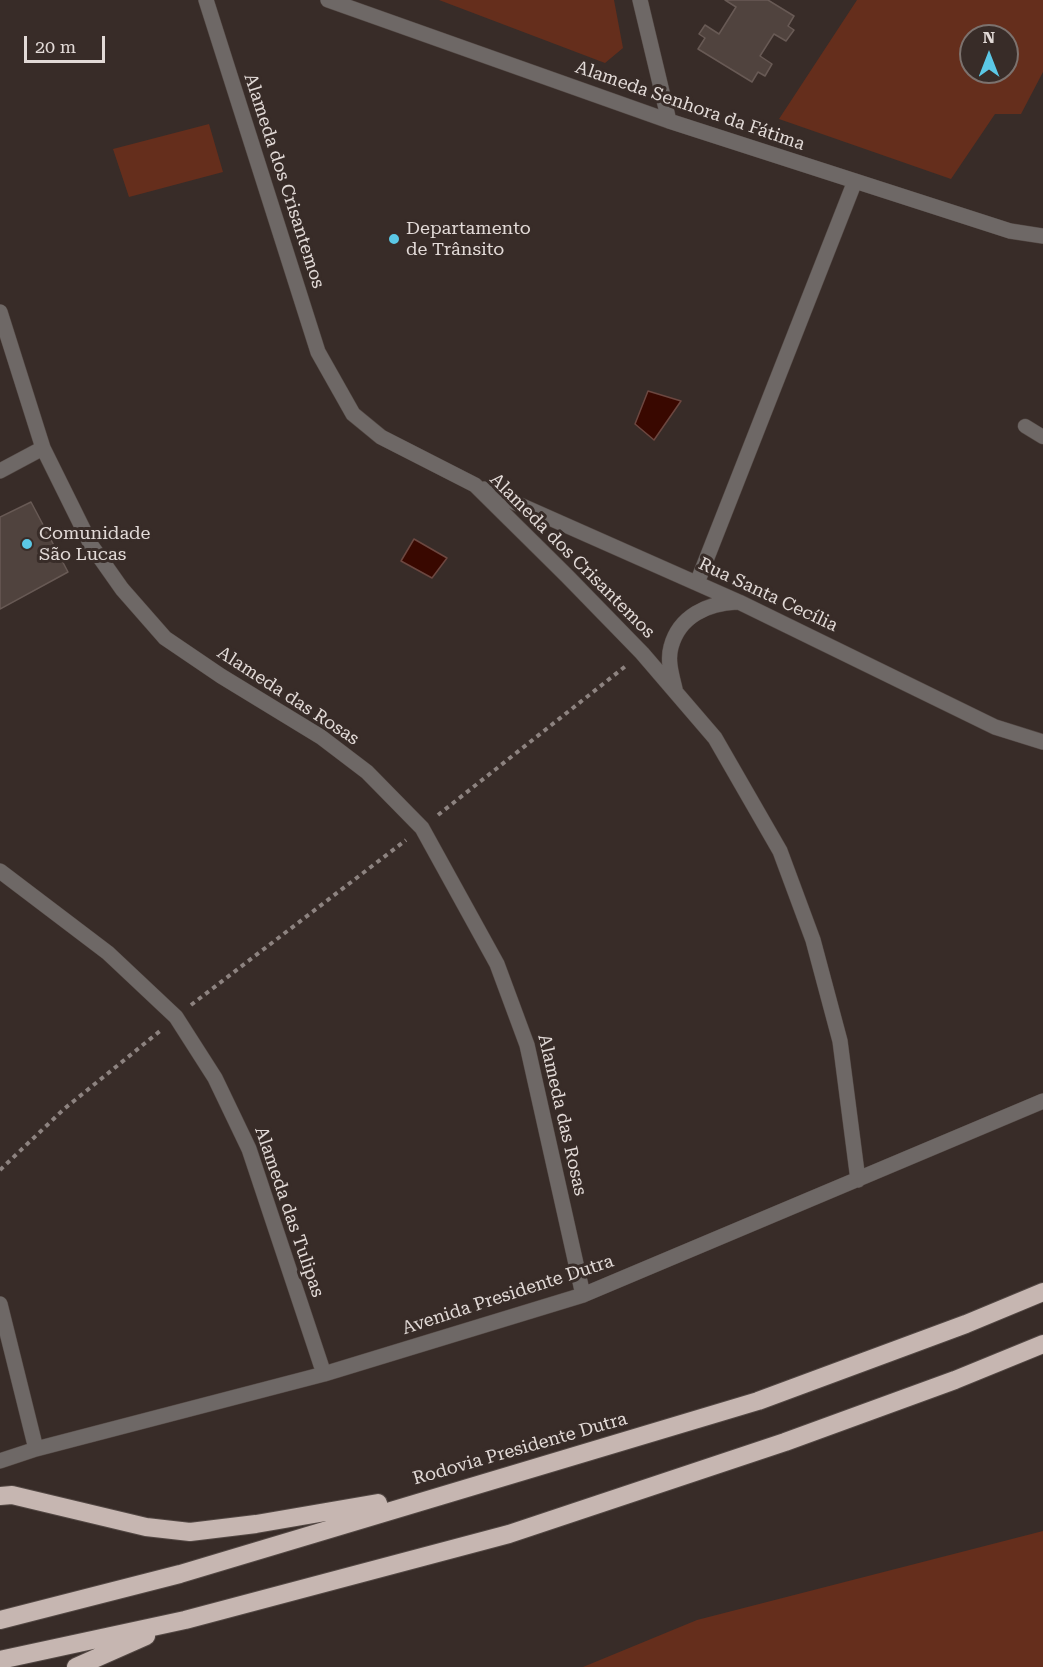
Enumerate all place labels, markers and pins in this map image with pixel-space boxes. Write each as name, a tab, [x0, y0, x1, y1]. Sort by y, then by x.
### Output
place label: Departamento de Trânsito	[406, 218, 531, 260]
marker: Departamento de Trânsito	[387, 232, 401, 246]
place label: Comunidade São Lucas	[39, 523, 150, 566]
marker: Comunidade São Lucas	[20, 537, 34, 551]

